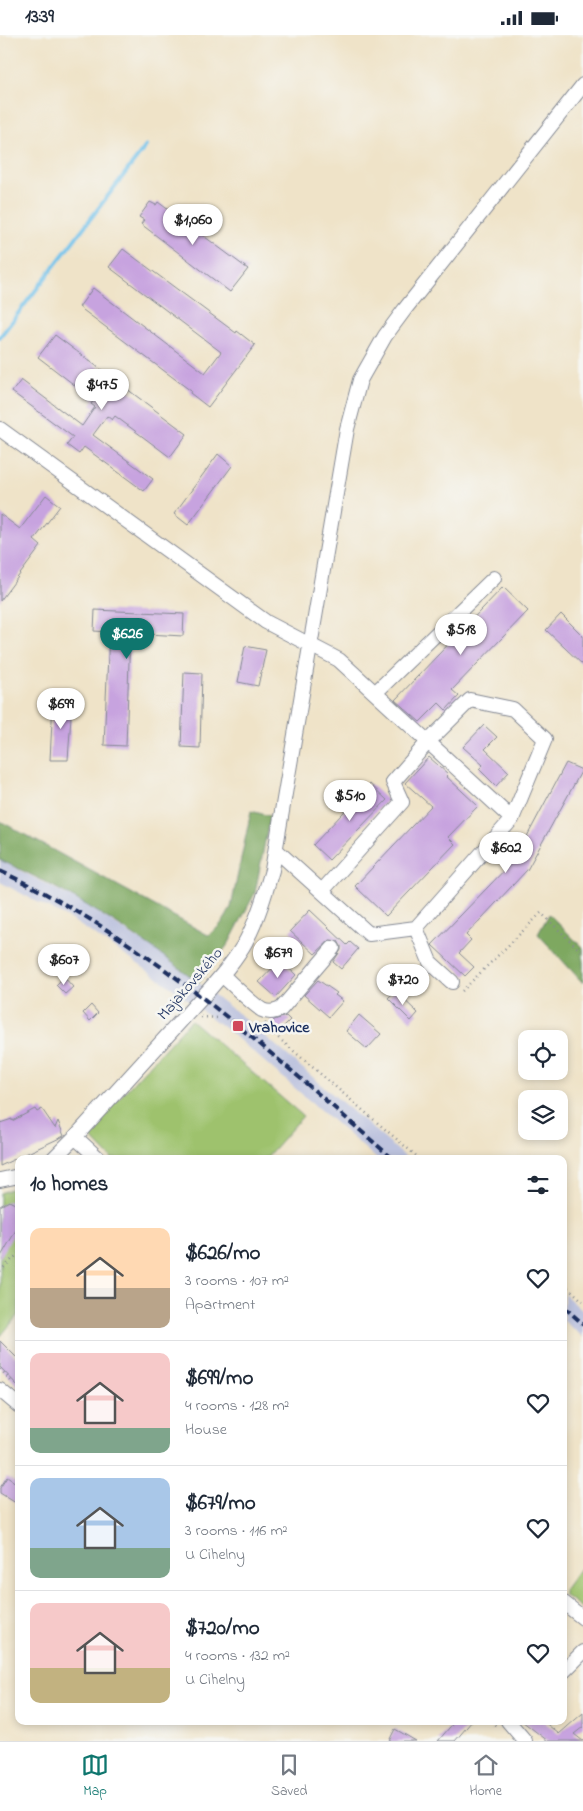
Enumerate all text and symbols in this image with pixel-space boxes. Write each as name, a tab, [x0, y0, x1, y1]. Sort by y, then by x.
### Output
text: 13:39	[25, 4, 54, 31]
pin: $1,060	[152, 203, 234, 246]
text: $1,060	[174, 208, 212, 232]
pin: $475	[72, 369, 132, 411]
text: $475	[86, 373, 118, 397]
pin: $518	[431, 613, 491, 656]
pin: $626	[97, 617, 157, 660]
text: $518	[446, 618, 476, 642]
text: $626	[111, 622, 143, 646]
pin: $699	[31, 687, 91, 730]
text: $699	[48, 692, 74, 716]
pin: $510	[320, 779, 380, 822]
text: $510	[335, 784, 365, 808]
pin: $602	[476, 831, 536, 874]
text: $602	[490, 836, 522, 860]
pin: $679	[248, 937, 308, 979]
text: $679	[264, 941, 292, 965]
pin: $607	[34, 943, 94, 986]
street label: Majakovského	[152, 943, 229, 1026]
text: $607	[49, 948, 79, 972]
pin: $720	[373, 963, 433, 1006]
text: $720	[387, 968, 419, 992]
place label: Vrahovice	[248, 1016, 310, 1040]
marker: Vrahovice	[231, 1019, 245, 1033]
map controls	[518, 1030, 568, 1140]
button: locate	[518, 1030, 568, 1080]
button: layers	[518, 1090, 568, 1140]
text: 10 homes	[30, 1170, 108, 1200]
icon: filters	[524, 1171, 552, 1199]
text: $626/mo	[185, 1239, 260, 1269]
icon: home	[70, 1248, 130, 1308]
icon: heart	[524, 1264, 552, 1292]
text: 3 rooms · 107 m²	[185, 1269, 289, 1293]
text: Apartment	[185, 1293, 255, 1317]
text: $699/mo	[185, 1364, 253, 1394]
icon: home	[70, 1373, 130, 1433]
icon: heart	[524, 1389, 552, 1417]
text: 4 rooms · 128 m²	[185, 1394, 289, 1418]
text: House	[185, 1418, 227, 1442]
text: $679/mo	[185, 1489, 256, 1519]
icon: home	[70, 1498, 130, 1558]
icon: heart	[524, 1514, 552, 1542]
text: 3 rooms · 116 m²	[185, 1519, 288, 1543]
text: U Cihelny	[185, 1543, 245, 1567]
text: $720/mo	[185, 1614, 260, 1644]
icon: home	[70, 1623, 130, 1683]
icon: heart	[524, 1639, 552, 1667]
text: 4 rooms · 132 m²	[185, 1644, 290, 1668]
text: U Cihelny	[185, 1668, 245, 1692]
tab: Map	[81, 1751, 109, 1802]
tab: Saved	[271, 1751, 307, 1802]
tab: Home	[469, 1751, 502, 1802]

